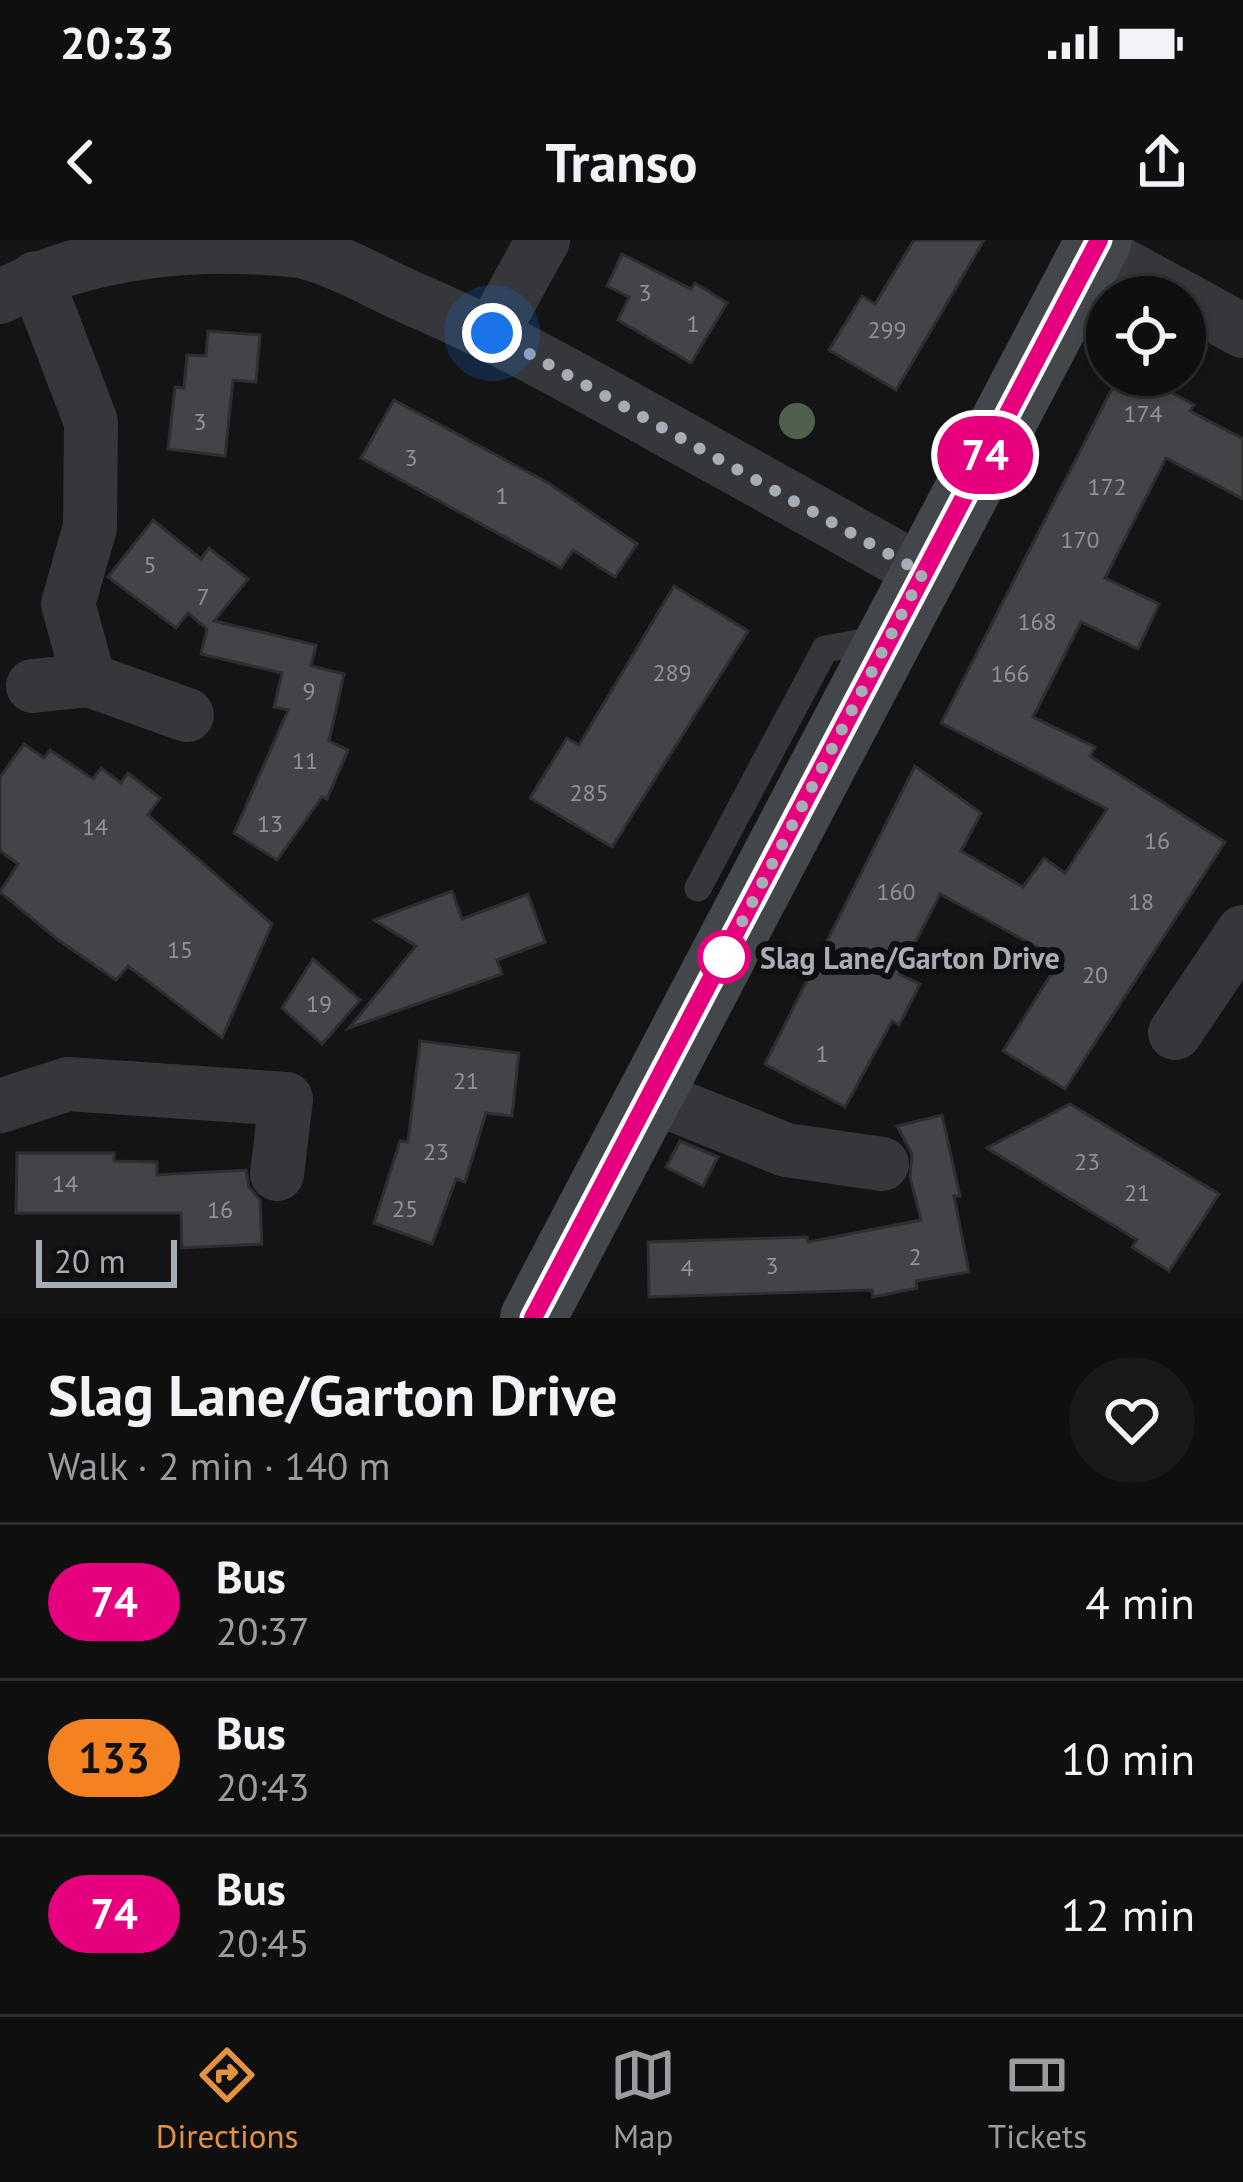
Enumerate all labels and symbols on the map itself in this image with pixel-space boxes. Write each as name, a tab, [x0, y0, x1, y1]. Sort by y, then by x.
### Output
house number: 3	[638, 277, 652, 308]
your location	[462, 303, 522, 363]
house number: 1	[686, 308, 700, 339]
house number: 299	[867, 314, 907, 345]
house number: 174	[1123, 398, 1163, 429]
house number: 3	[193, 406, 207, 437]
line badge: 74	[931, 416, 1039, 494]
house number: 3	[404, 442, 418, 473]
house number: 172	[1087, 471, 1127, 502]
house number: 1	[495, 480, 509, 511]
house number: 170	[1060, 524, 1100, 555]
house number: 5	[143, 549, 157, 580]
house number: 7	[196, 581, 210, 612]
house number: 168	[1017, 606, 1057, 637]
house number: 289	[652, 657, 692, 688]
house number: 166	[990, 658, 1030, 689]
house number: 9	[302, 675, 316, 706]
house number: 11	[292, 745, 318, 776]
house number: 285	[569, 777, 609, 808]
house number: 13	[257, 808, 283, 839]
house number: 14	[82, 811, 108, 842]
house number: 16	[1144, 825, 1170, 856]
house number: 160	[876, 876, 916, 907]
house number: 18	[1128, 886, 1154, 917]
marker: Slag Lane/Garton Drive	[699, 932, 749, 982]
house number: 15	[167, 934, 193, 965]
place label: Slag Lane/Garton Drive	[760, 938, 1060, 977]
house number: 20	[1082, 959, 1108, 990]
house number: 19	[306, 988, 332, 1019]
house number: 1	[815, 1038, 829, 1069]
house number: 21	[453, 1065, 479, 1096]
house number: 23	[423, 1136, 449, 1167]
house number: 23	[1074, 1146, 1100, 1177]
house number: 14	[52, 1168, 78, 1199]
house number: 21	[1124, 1177, 1150, 1208]
house number: 25	[392, 1193, 418, 1224]
house number: 16	[207, 1194, 233, 1225]
scale bar	[36, 1234, 177, 1287]
house number: 2	[908, 1241, 922, 1272]
house number: 3	[765, 1250, 779, 1281]
house number: 4	[680, 1252, 694, 1283]

